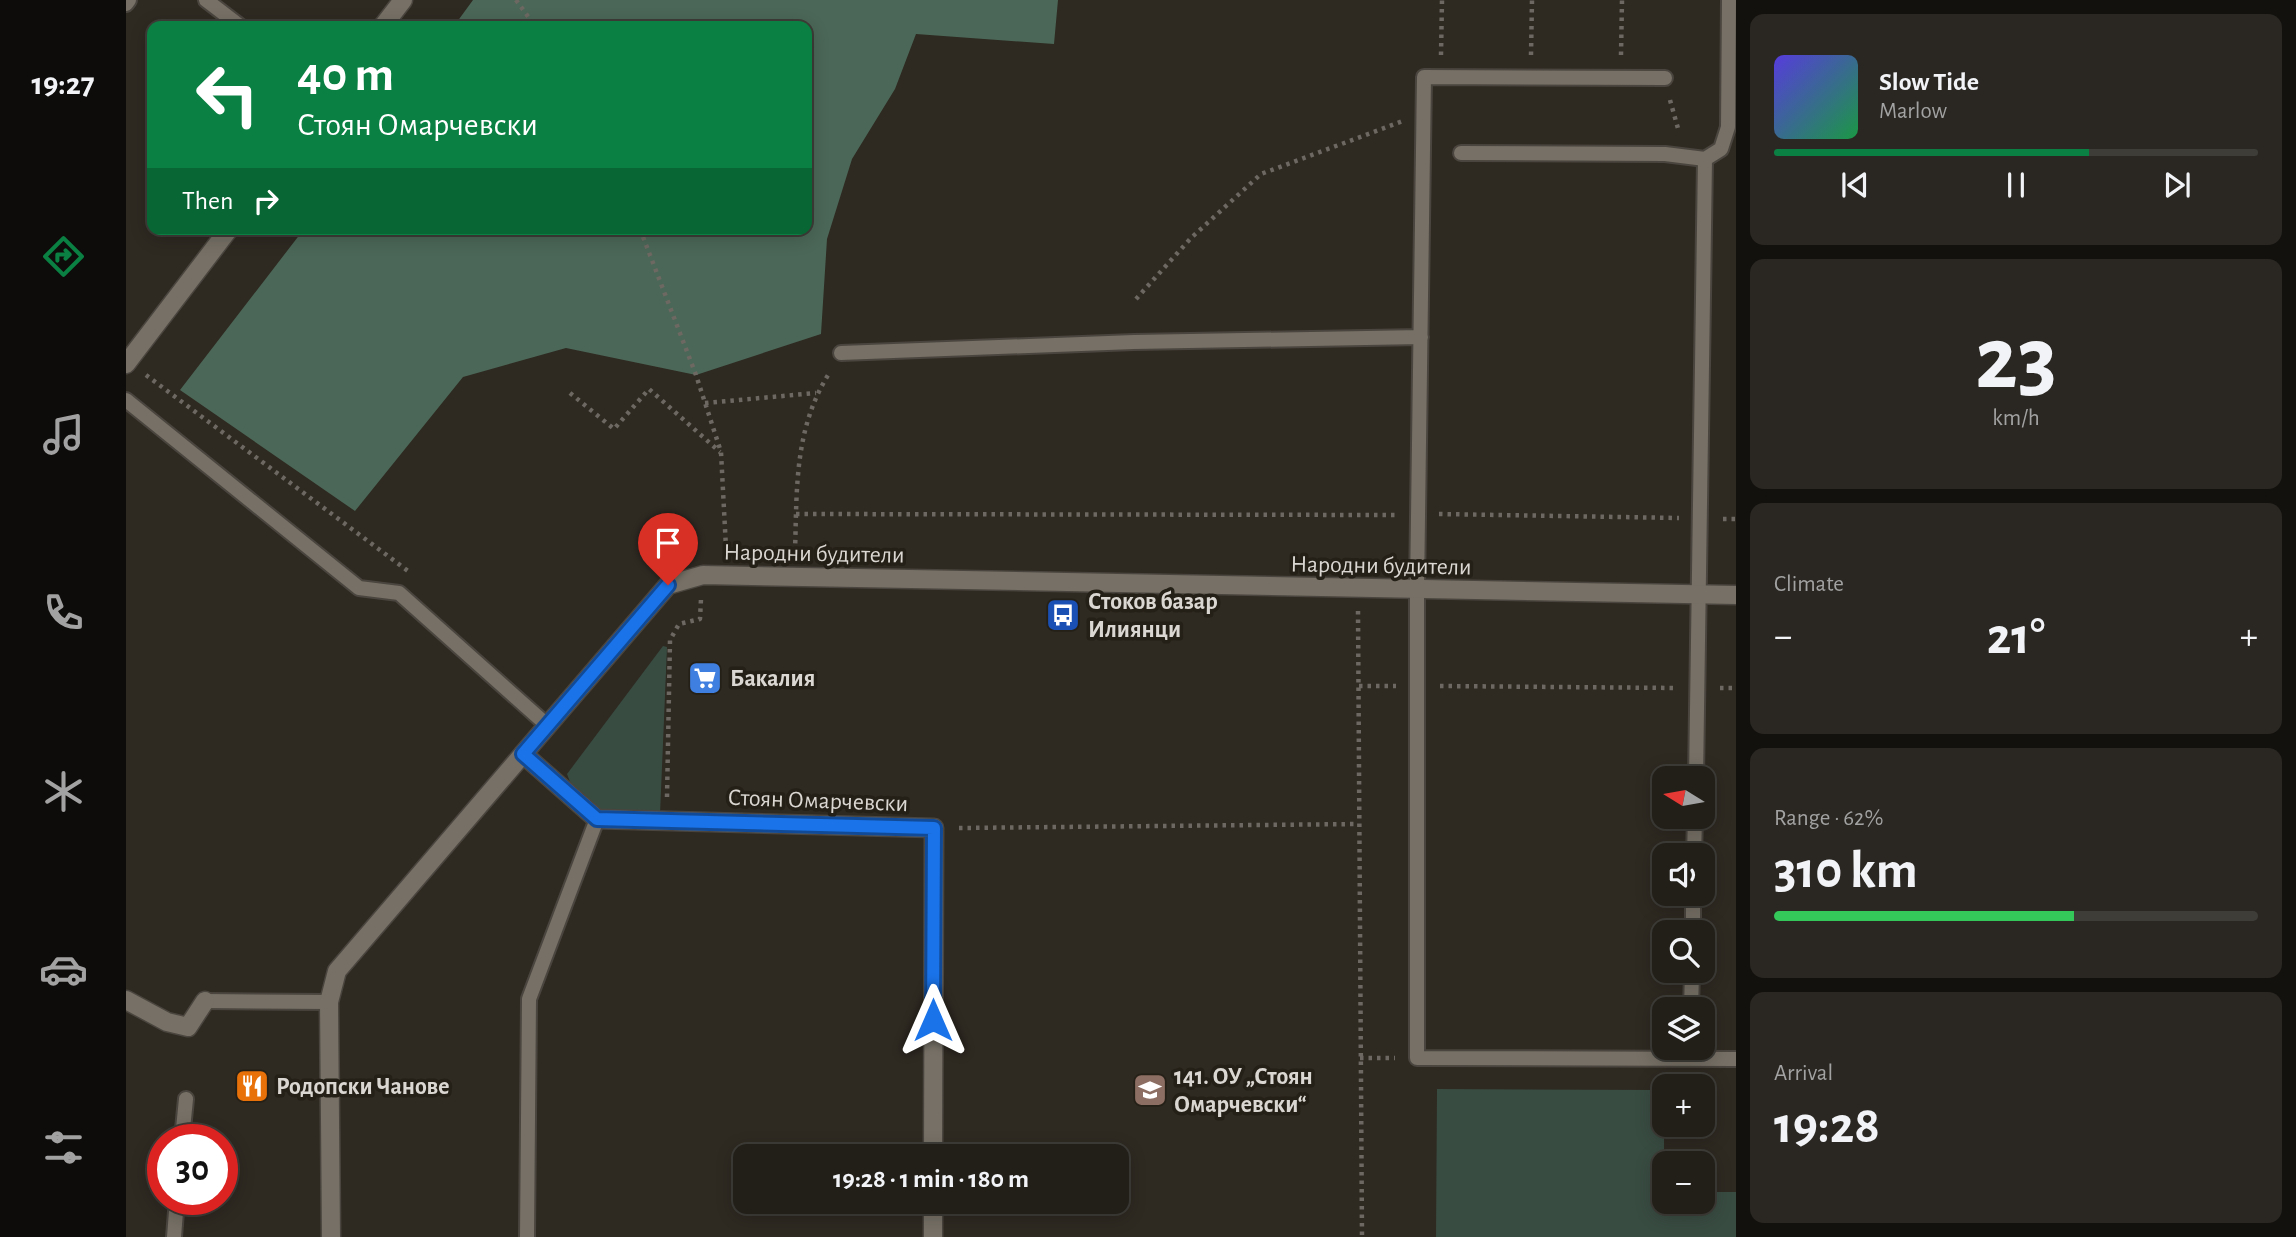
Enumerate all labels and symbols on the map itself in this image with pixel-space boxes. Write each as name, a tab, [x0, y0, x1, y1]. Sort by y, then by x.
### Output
pin	[638, 513, 698, 585]
street label: Народни будители	[723, 540, 905, 568]
street label: Народни будители	[1290, 552, 1472, 580]
place label: Стоков базар Илиянци	[1088, 590, 1218, 642]
bus stop icon: Стоков базар Илиянци	[1044, 596, 1082, 634]
supermarket icon: Бакалия	[686, 659, 724, 697]
place label: Бакалия	[730, 667, 815, 691]
north arrow	[1652, 766, 1715, 830]
street label: Стоян Омарчевски	[727, 786, 909, 816]
position arrow	[896, 983, 970, 1057]
place label: 141. ОУ „Стоян Омарчевски“	[1174, 1065, 1313, 1117]
restaurant icon: Родопски Чанове	[233, 1067, 271, 1105]
school or university icon: 141. ОУ „Стоян Омарчевски“	[1131, 1071, 1169, 1109]
place label: Родопски Чанове	[276, 1075, 450, 1099]
speed limit sign: 30	[147, 1124, 238, 1215]

